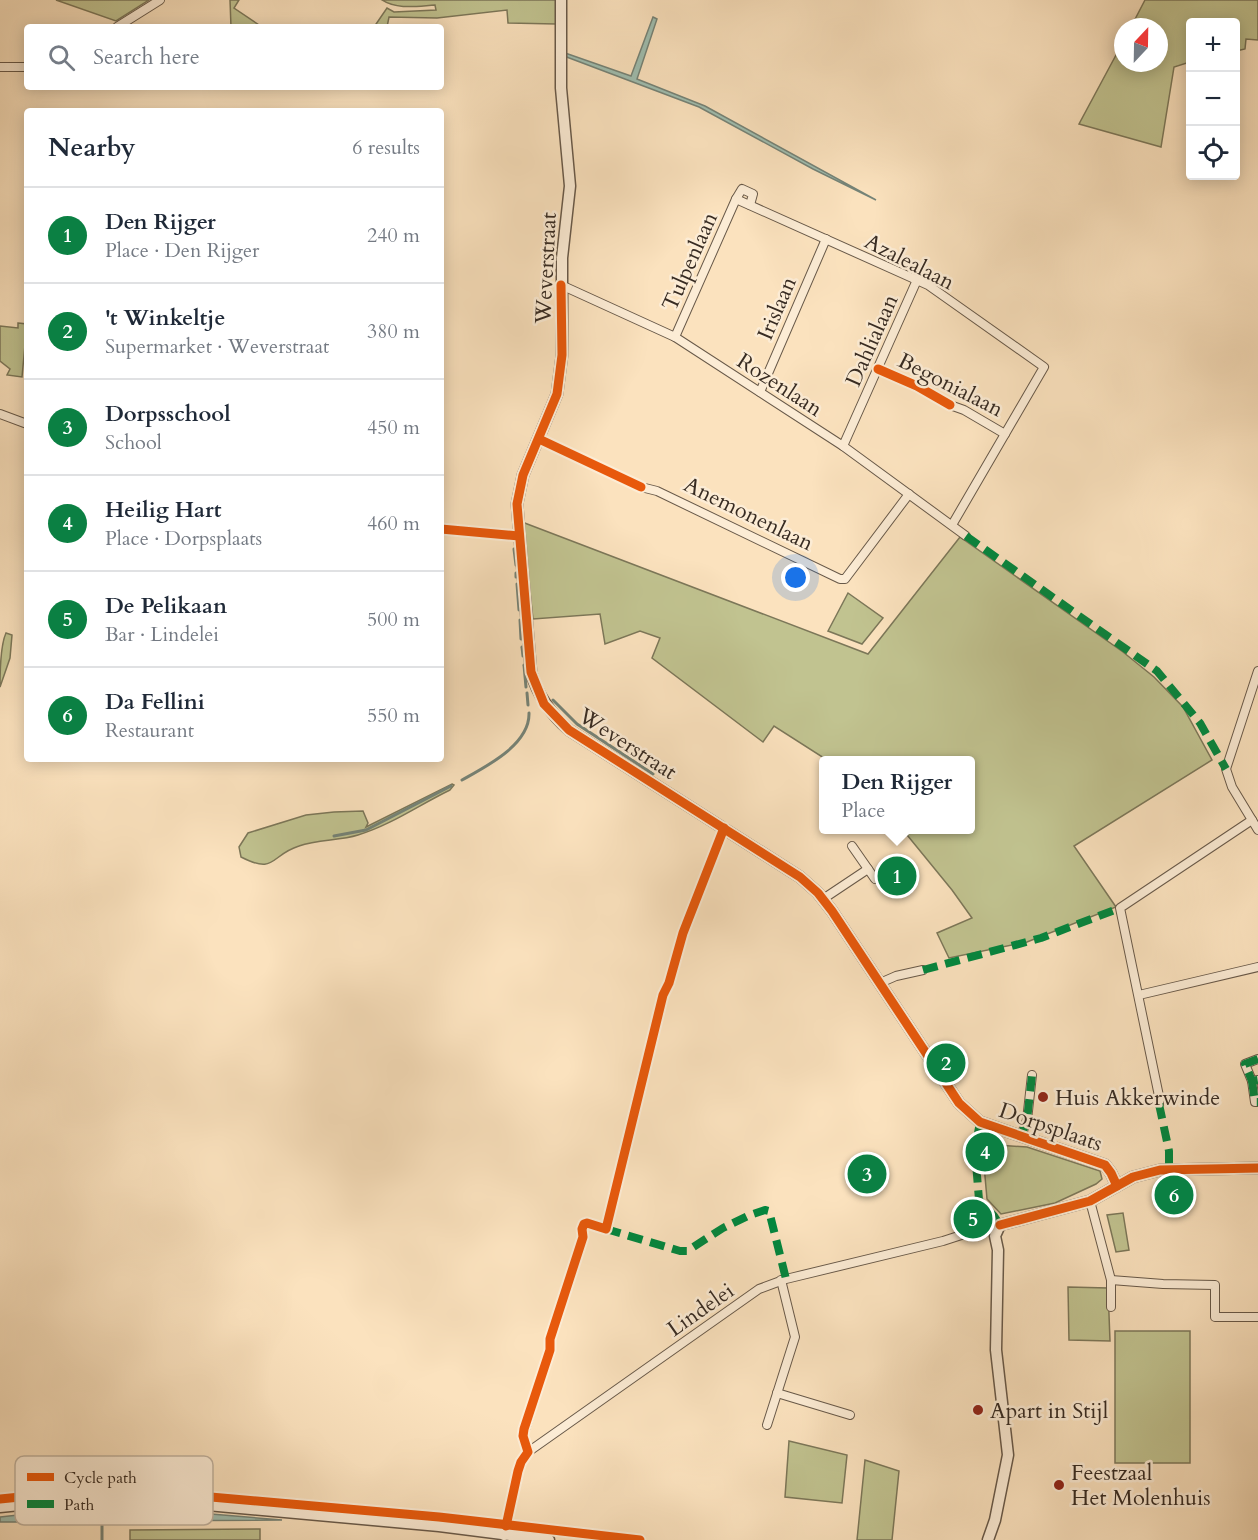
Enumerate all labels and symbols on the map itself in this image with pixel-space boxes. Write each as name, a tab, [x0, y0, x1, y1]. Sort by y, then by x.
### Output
north arrow	[1114, 18, 1168, 72]
street label: Tulpenlaan	[655, 207, 725, 316]
street label: Weverstraat	[528, 211, 564, 326]
street label: Azalealaan	[859, 226, 960, 298]
street label: Irislaan	[750, 272, 804, 345]
street label: Dahlialaan	[838, 289, 906, 391]
street label: Rozenlaan	[731, 346, 829, 424]
street label: Begonialaan	[893, 346, 1009, 424]
street label: Anemonenlaan	[679, 470, 819, 558]
your location	[781, 563, 810, 592]
street label: Weverstraat	[572, 700, 683, 787]
pin: 1	[878, 854, 916, 898]
pin: 2	[926, 1040, 966, 1086]
place label: Huis Akkerwinde	[1055, 1083, 1220, 1113]
marker: Huis Akkerwinde	[1036, 1090, 1050, 1104]
street label: Dorpsplaats	[995, 1095, 1106, 1159]
pin: 4	[966, 1130, 1004, 1174]
pin: 3	[848, 1152, 886, 1196]
pin: 6	[1154, 1172, 1194, 1218]
pin: 5	[954, 1196, 992, 1242]
street label: Lindelei	[661, 1276, 740, 1344]
place label: Apart in Stijl	[990, 1396, 1109, 1426]
marker: Apart in Stijl	[971, 1403, 985, 1417]
legend	[15, 1456, 213, 1525]
place label: Feestzaal Het Molenhuis	[1071, 1458, 1211, 1513]
text: Cycle path	[64, 1467, 137, 1489]
marker: Feestzaal Het Molenhuis	[1052, 1478, 1066, 1492]
text: Path	[64, 1494, 94, 1516]

